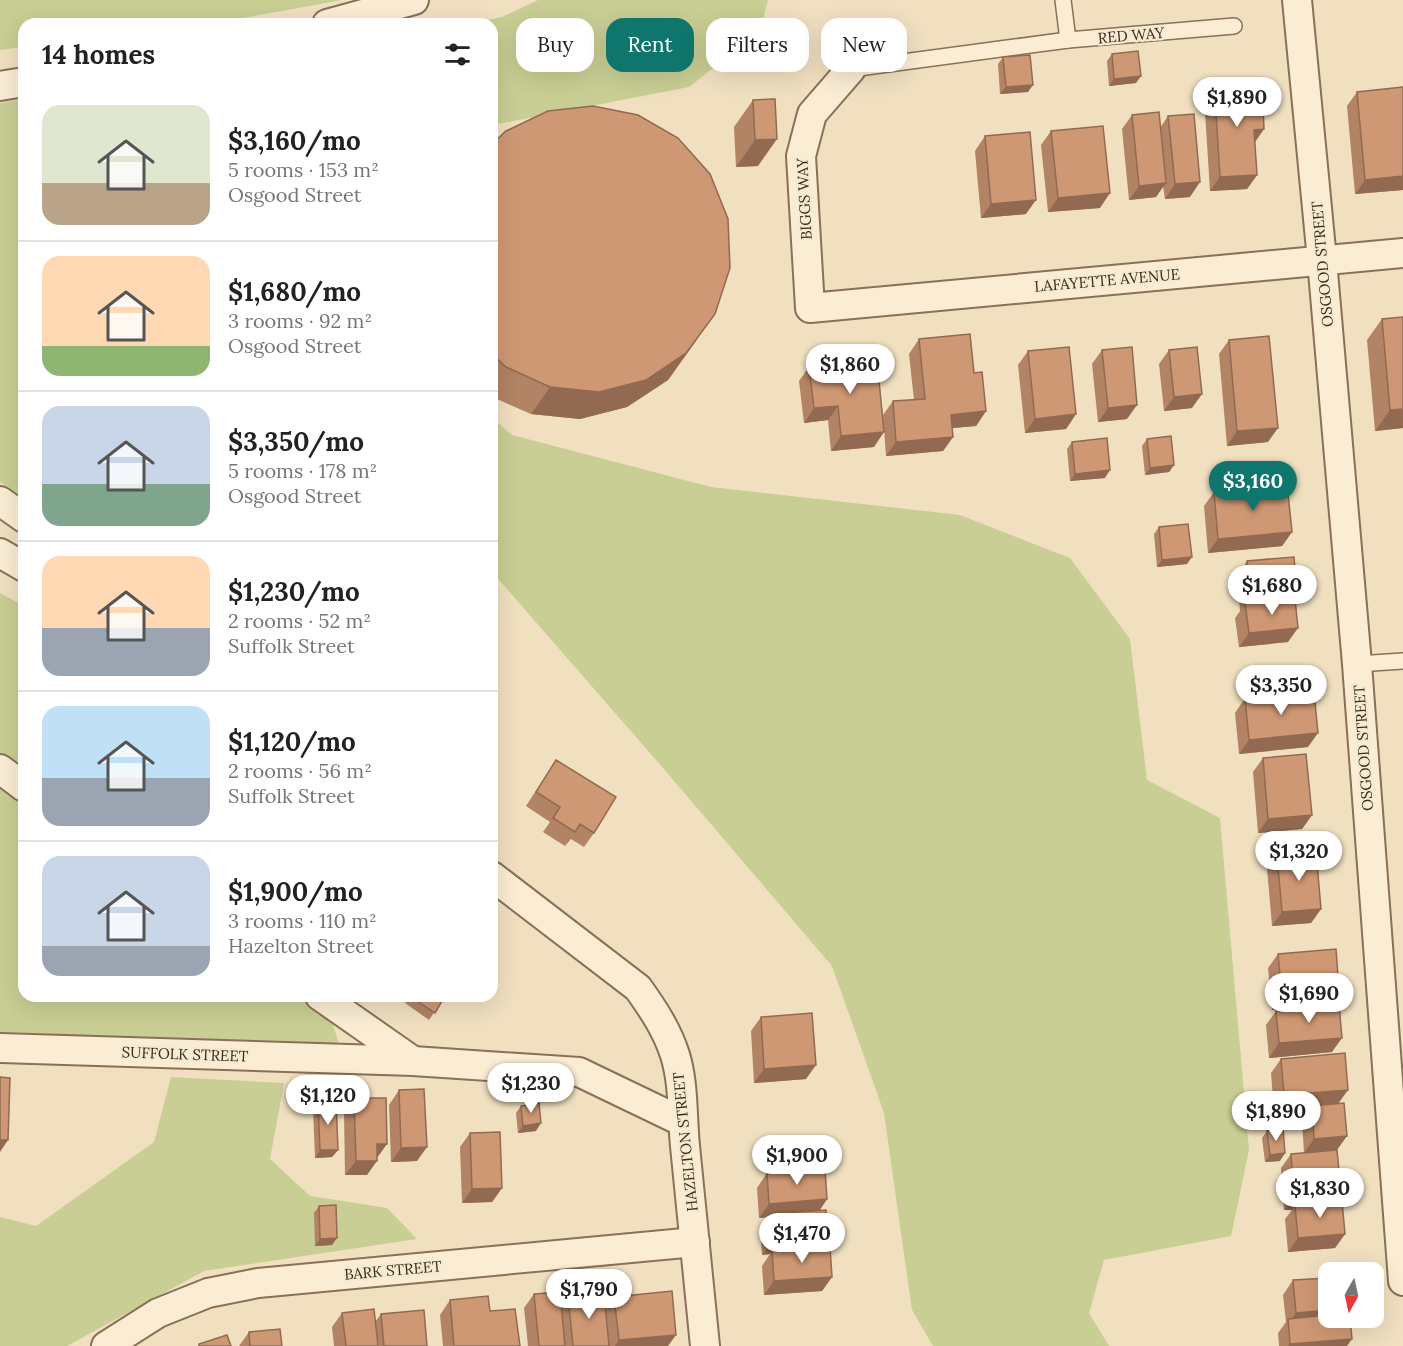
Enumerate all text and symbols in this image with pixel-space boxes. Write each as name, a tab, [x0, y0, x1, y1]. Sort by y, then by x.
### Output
chip: Buy	[516, 18, 594, 72]
chip: Rent	[606, 18, 694, 72]
chip: Filters	[706, 18, 809, 72]
chip: New	[821, 18, 907, 72]
street label: RED WAY	[1097, 23, 1165, 47]
text: 14 homes	[42, 38, 155, 71]
icon: filters	[441, 38, 474, 71]
pin: $1,890	[1188, 77, 1286, 128]
text: $1,890	[1207, 84, 1267, 109]
text: $3,160/mo	[228, 124, 361, 157]
icon: home	[90, 129, 162, 201]
text: 5 rooms · 153 m²	[228, 157, 379, 182]
street label: BIGGS WAY	[792, 157, 816, 240]
text: Osgood Street	[228, 182, 361, 207]
street label: OSGOOD STREET	[1307, 200, 1337, 328]
street label: LAFAYETTE AVENUE	[1033, 264, 1181, 296]
text: $1,680/mo	[228, 275, 361, 308]
icon: home	[90, 280, 162, 352]
text: 3 rooms · 92 m²	[228, 308, 372, 333]
text: Osgood Street	[228, 333, 361, 358]
pin: $1,860	[801, 344, 899, 395]
text: $1,860	[820, 351, 880, 376]
text: $3,350/mo	[228, 425, 364, 458]
icon: home	[90, 430, 162, 502]
text: 5 rooms · 178 m²	[228, 458, 377, 483]
pin: $3,160	[1204, 461, 1302, 512]
text: $3,160	[1223, 468, 1283, 493]
text: Osgood Street	[228, 483, 361, 508]
pin: $1,680	[1223, 565, 1321, 616]
text: $1,680	[1242, 572, 1302, 597]
text: $1,230/mo	[228, 575, 360, 608]
icon: home	[90, 580, 162, 652]
text: 2 rooms · 52 m²	[228, 608, 371, 633]
text: Suffolk Street	[228, 633, 355, 658]
pin: $3,350	[1232, 665, 1330, 716]
text: $3,350	[1250, 672, 1312, 697]
street label: OSGOOD STREET	[1349, 684, 1377, 812]
text: $1,120/mo	[228, 725, 356, 758]
icon: home	[90, 730, 162, 802]
text: 2 rooms · 56 m²	[228, 758, 372, 783]
text: Suffolk Street	[228, 783, 355, 808]
pin: $1,320	[1250, 831, 1348, 882]
text: $1,320	[1269, 838, 1329, 863]
text: $1,900/mo	[228, 875, 363, 908]
icon: home	[90, 880, 162, 952]
text: 3 rooms · 110 m²	[228, 908, 377, 933]
text: Hazelton Street	[228, 933, 374, 958]
pin: $1,690	[1260, 973, 1358, 1024]
text: $1,690	[1279, 980, 1339, 1005]
street label: SUFFOLK STREET	[121, 1042, 249, 1066]
pin: $1,230	[482, 1063, 580, 1114]
text: $1,230	[501, 1070, 561, 1095]
street label: HAZELTON STREET	[668, 1071, 702, 1213]
pin: $1,120	[279, 1075, 377, 1126]
text: $1,120	[300, 1082, 356, 1107]
pin: $1,890	[1227, 1091, 1325, 1142]
text: $1,890	[1246, 1098, 1306, 1123]
pin: $1,900	[748, 1135, 846, 1186]
text: $1,900	[766, 1142, 828, 1167]
pin: $1,830	[1271, 1168, 1369, 1219]
text: $1,830	[1290, 1175, 1350, 1200]
pin: $1,470	[753, 1213, 851, 1264]
text: $1,470	[773, 1220, 831, 1245]
street label: BARK STREET	[344, 1256, 443, 1284]
north arrow	[1318, 1262, 1384, 1328]
map controls	[1318, 1262, 1384, 1328]
pin: $1,790	[540, 1269, 638, 1320]
text: $1,790	[560, 1276, 618, 1301]

